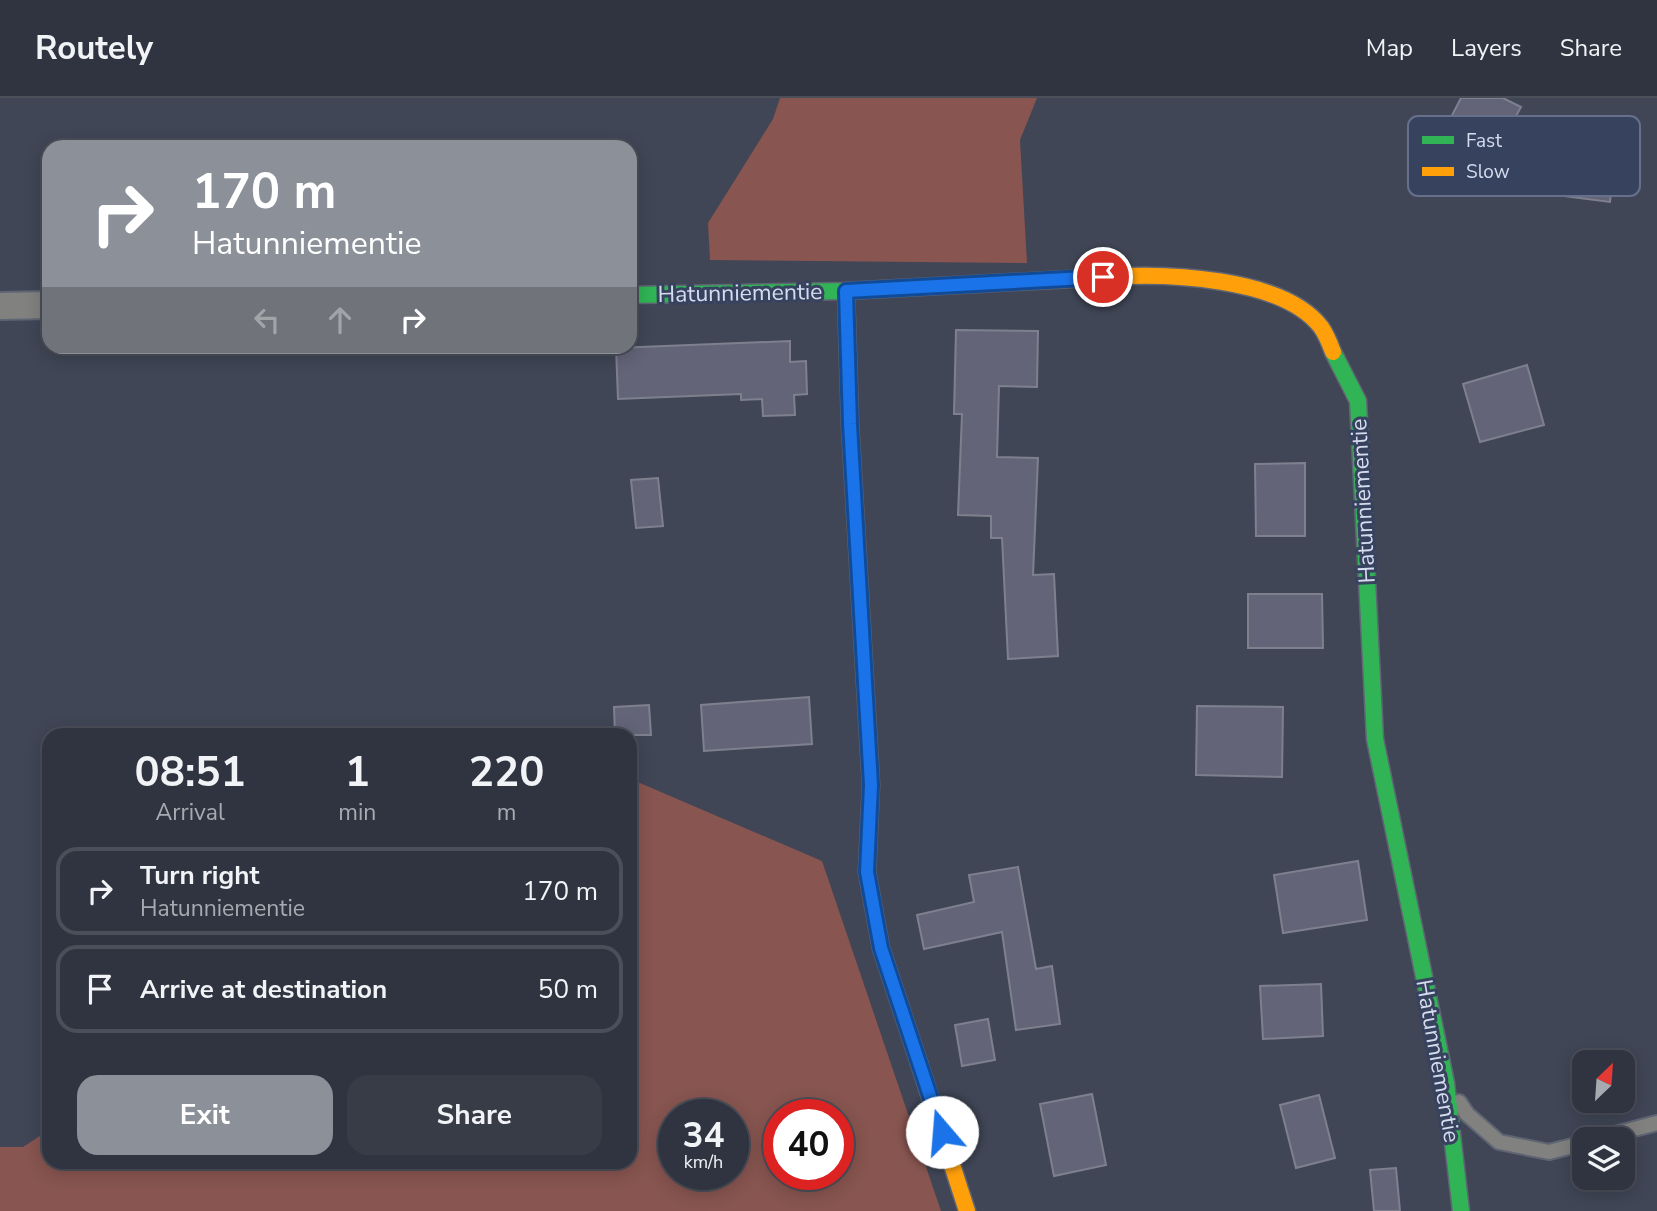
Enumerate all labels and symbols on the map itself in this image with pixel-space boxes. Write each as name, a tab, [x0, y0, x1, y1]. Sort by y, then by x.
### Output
legend	[1408, 116, 1640, 196]
text: Fast	[1466, 128, 1502, 154]
text: Slow	[1466, 159, 1510, 185]
pin	[1073, 247, 1133, 307]
street label: Hatunniementie	[657, 276, 823, 310]
street label: Hatunniementie	[1343, 418, 1383, 584]
street label: Hatunniementie	[1408, 977, 1468, 1145]
north arrow	[1572, 1050, 1634, 1113]
position arrow	[905, 1095, 979, 1169]
speed limit sign: 40	[763, 1099, 854, 1190]

